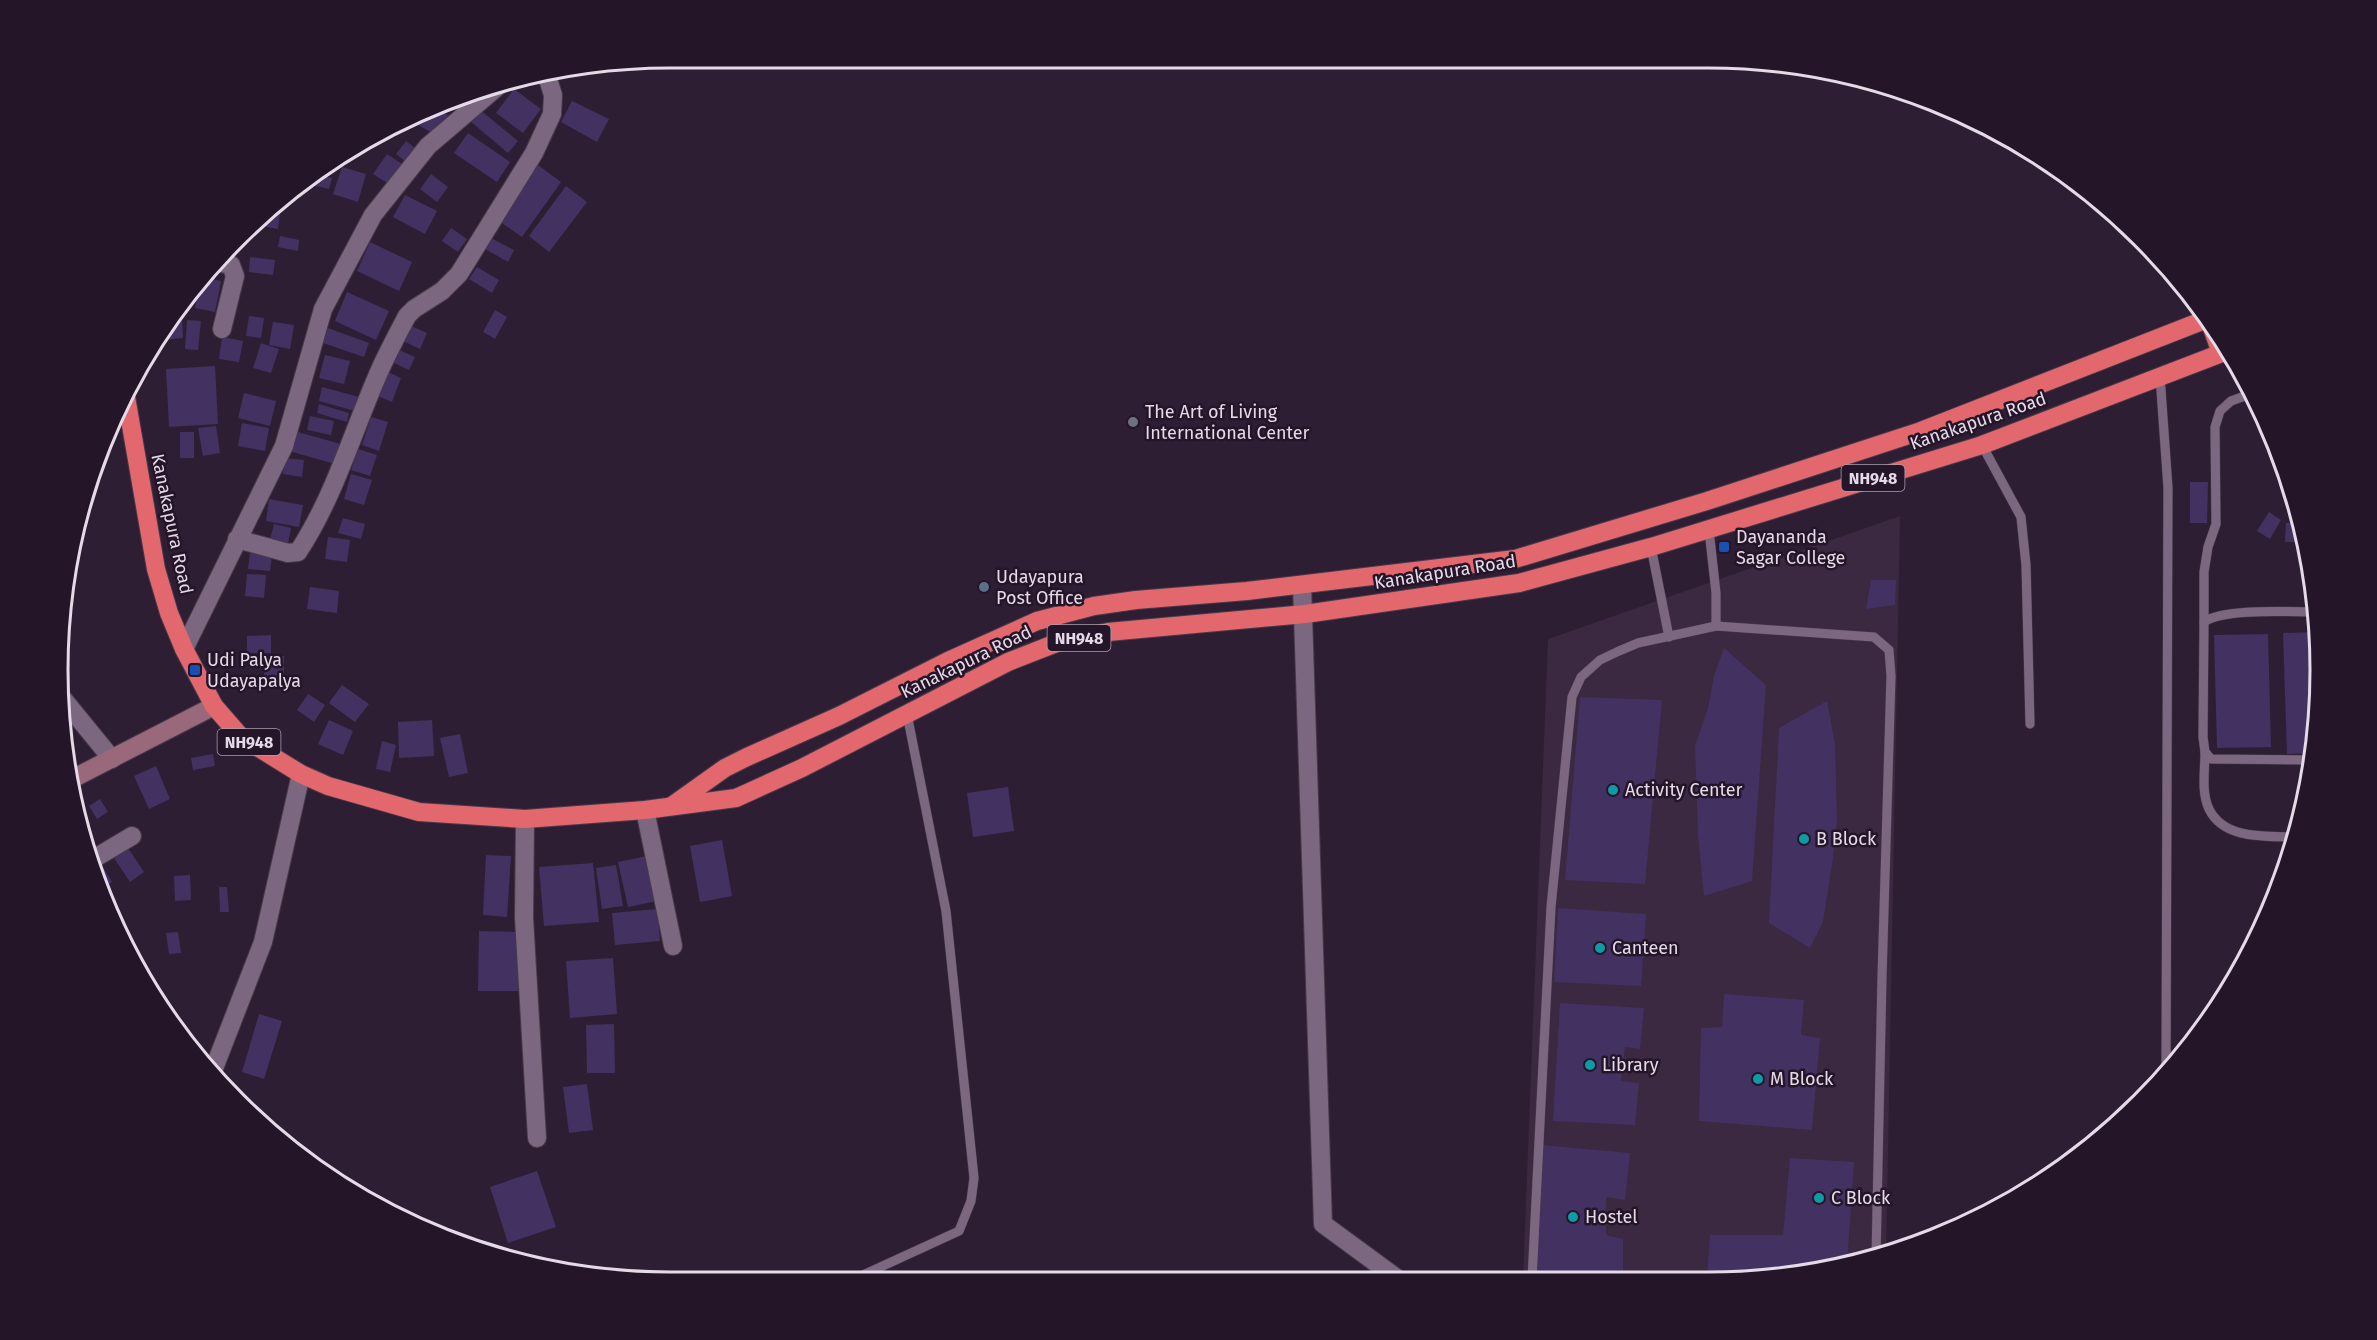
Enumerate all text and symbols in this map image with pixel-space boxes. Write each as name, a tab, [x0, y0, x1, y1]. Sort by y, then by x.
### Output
street label: Kanakapura Road	[1907, 387, 2049, 455]
place label: The Art of Living International Center	[1145, 401, 1310, 444]
marker: The Art of Living International Center	[1126, 415, 1140, 429]
street label: Kanakapura Road	[146, 452, 198, 596]
road number: NH948	[1842, 465, 1904, 491]
place label: Dayananda Sagar College	[1736, 526, 1845, 569]
marker: Dayananda Sagar College	[1717, 540, 1731, 554]
street label: Kanakapura Road	[1373, 550, 1517, 594]
place label: Udayapura Post Office	[996, 566, 1084, 609]
marker: Udayapura Post Office	[977, 580, 991, 594]
street label: Kanakapura Road	[897, 621, 1035, 703]
road number: NH948	[1048, 625, 1110, 651]
place label: Udi Palya Udayapalya	[207, 649, 301, 692]
marker: Udi Palya Udayapalya	[188, 663, 202, 677]
road number: NH948	[218, 729, 280, 755]
place label: Activity Center	[1625, 779, 1743, 801]
marker: Activity Center	[1606, 783, 1620, 797]
place label: B Block	[1816, 828, 1877, 850]
marker: B Block	[1797, 832, 1811, 846]
place label: Canteen	[1612, 937, 1679, 959]
marker: Canteen	[1593, 941, 1607, 955]
place label: Library	[1602, 1054, 1659, 1076]
marker: Library	[1583, 1058, 1597, 1072]
place label: M Block	[1770, 1068, 1834, 1090]
marker: M Block	[1751, 1072, 1765, 1086]
place label: C Block	[1831, 1187, 1891, 1209]
marker: C Block	[1812, 1191, 1826, 1205]
place label: Hostel	[1585, 1206, 1637, 1228]
marker: Hostel	[1566, 1210, 1580, 1224]

